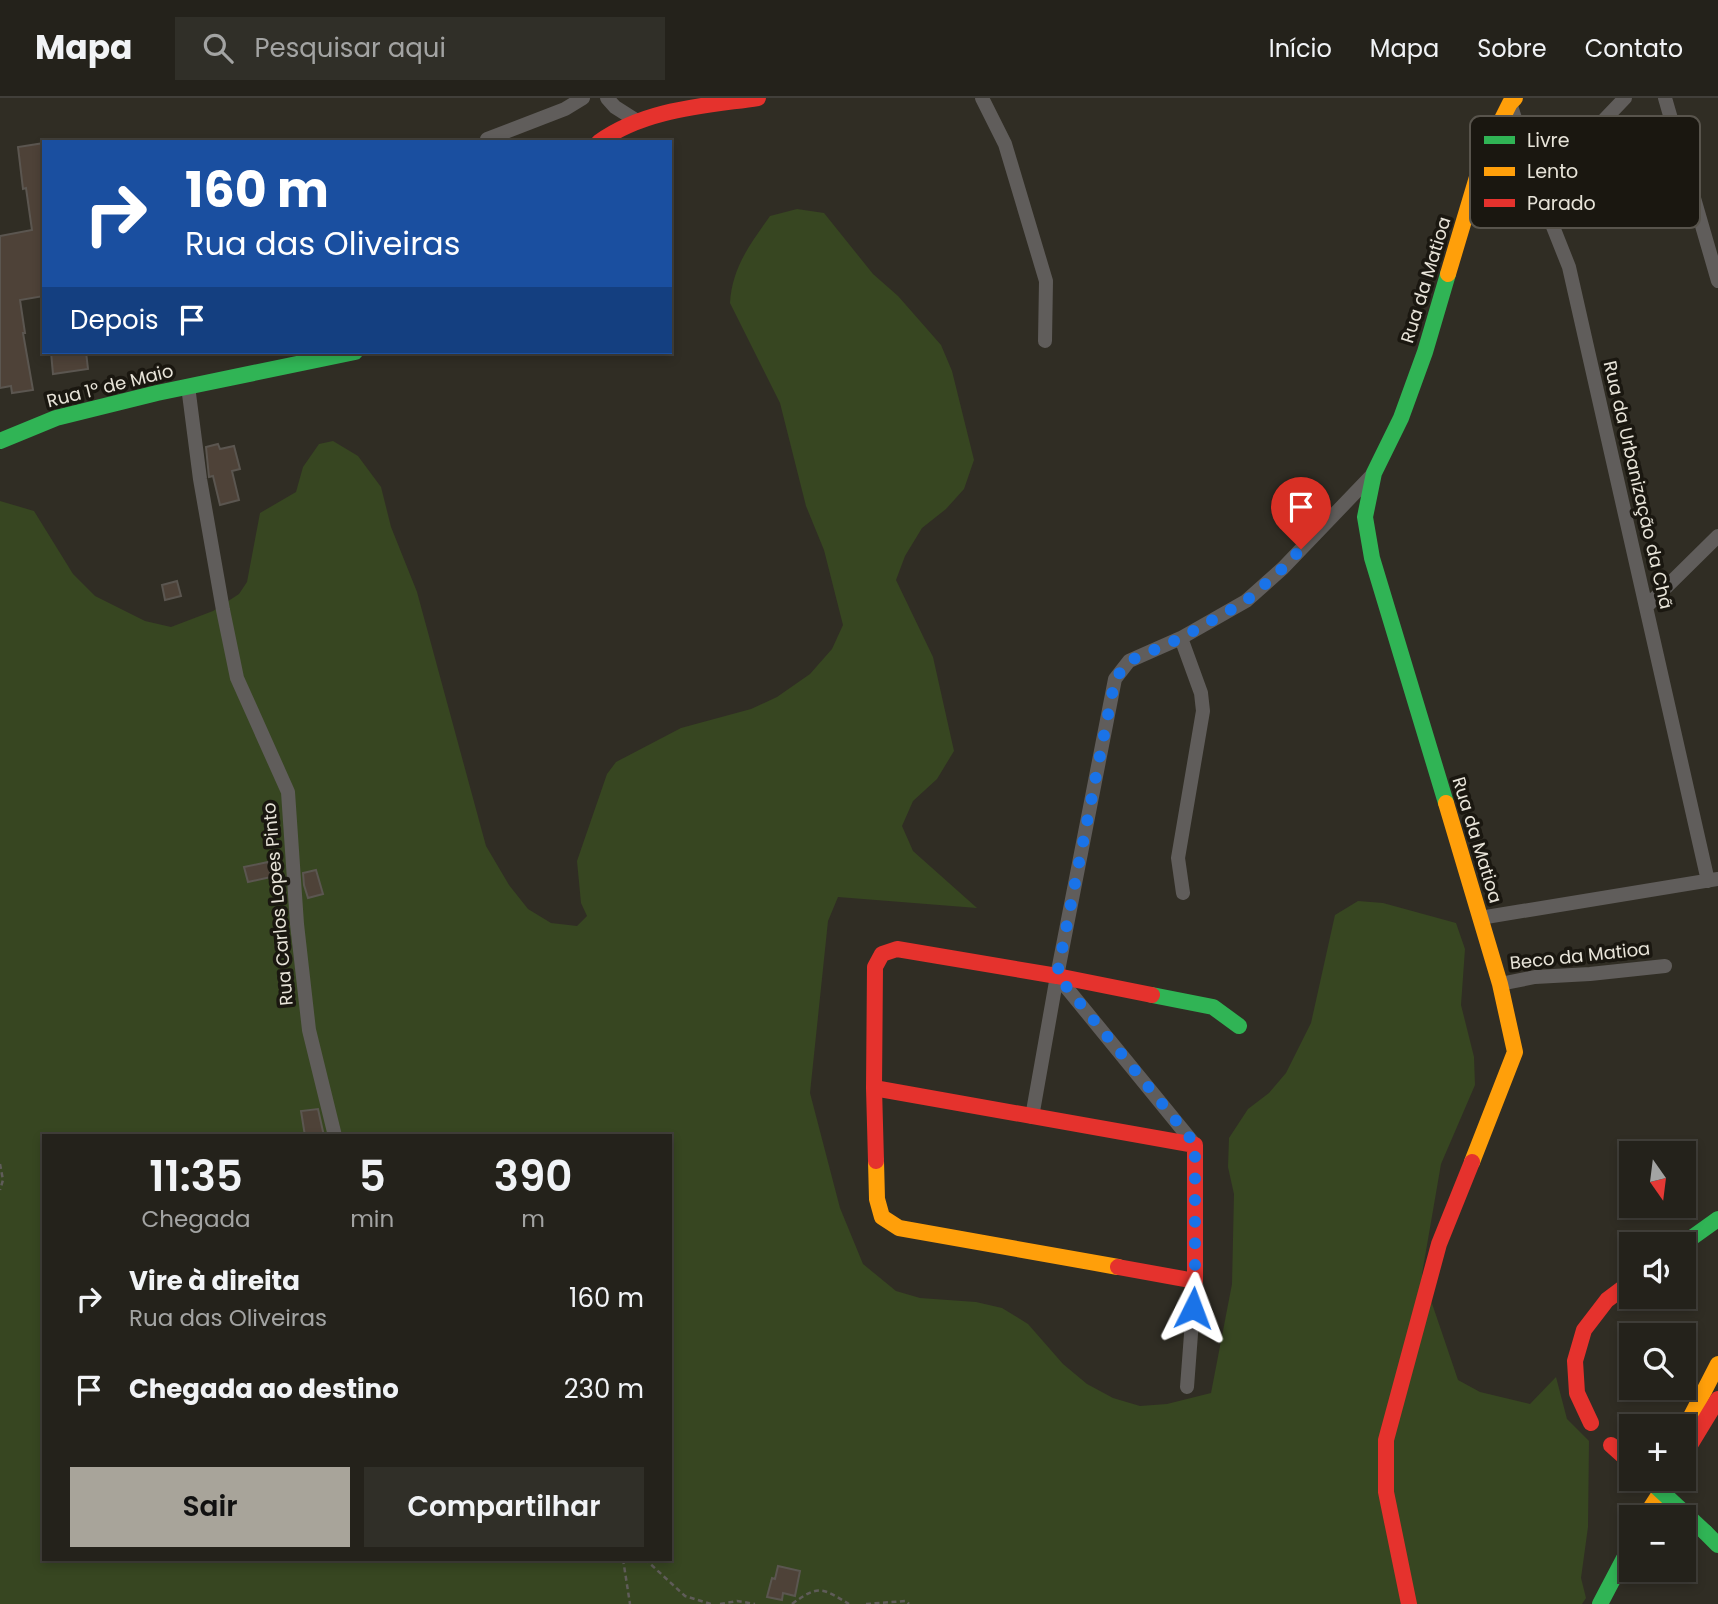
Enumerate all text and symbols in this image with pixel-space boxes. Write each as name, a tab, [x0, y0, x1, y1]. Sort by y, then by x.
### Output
search box	[175, 17, 665, 80]
text: Mapa	[35, 24, 133, 71]
icon: search	[199, 29, 237, 67]
text: Pesquisar aqui	[255, 30, 446, 66]
text: Início	[1269, 32, 1332, 65]
text: Mapa	[1370, 32, 1439, 65]
text: Sobre	[1477, 32, 1547, 65]
text: Contato	[1585, 32, 1683, 65]
legend	[1470, 116, 1700, 228]
text: Livre	[1527, 127, 1569, 154]
text: 160 m	[185, 156, 329, 224]
text: Lento	[1527, 158, 1578, 185]
icon: right	[70, 168, 161, 259]
text: Parado	[1527, 190, 1596, 217]
street label: Rua da Matioa	[1394, 214, 1457, 346]
text: Rua das Oliveiras	[185, 221, 460, 266]
icon: arrive	[173, 301, 211, 339]
text: Depois	[70, 302, 159, 338]
street label: Rua 1º de Maio	[44, 358, 176, 413]
street label: Rua da Urbanização da Chã	[1598, 358, 1679, 612]
pin	[1271, 477, 1331, 549]
icon: arrive	[1282, 488, 1320, 526]
street label: Rua da Matioa	[1446, 774, 1509, 906]
street label: Rua Carlos Lopes Pinto	[256, 802, 299, 1007]
street label: Beco da Matioa	[1509, 936, 1651, 975]
north arrow	[1619, 1141, 1696, 1218]
map controls	[1619, 1141, 1696, 1582]
text: 11:35	[149, 1147, 243, 1206]
text: 5	[359, 1147, 386, 1206]
text: 390	[494, 1147, 572, 1206]
text: Chegada	[142, 1203, 251, 1235]
text: min	[350, 1203, 394, 1235]
text: m	[521, 1203, 545, 1235]
button: sound	[1619, 1232, 1696, 1309]
text: Vire à direita	[129, 1263, 300, 1299]
position arrow	[1156, 1271, 1230, 1345]
icon: right	[70, 1280, 108, 1318]
text: 160 m	[569, 1280, 644, 1316]
text: Rua das Oliveiras	[129, 1302, 327, 1334]
button: search	[1619, 1323, 1696, 1400]
icon: arrive	[70, 1371, 108, 1409]
text: Chegada ao destino	[129, 1371, 399, 1407]
text: 230 m	[564, 1371, 644, 1407]
button: +	[1619, 1414, 1696, 1491]
button: Sair	[70, 1467, 350, 1547]
button: Compartilhar	[364, 1467, 644, 1547]
button: −	[1619, 1505, 1696, 1582]

